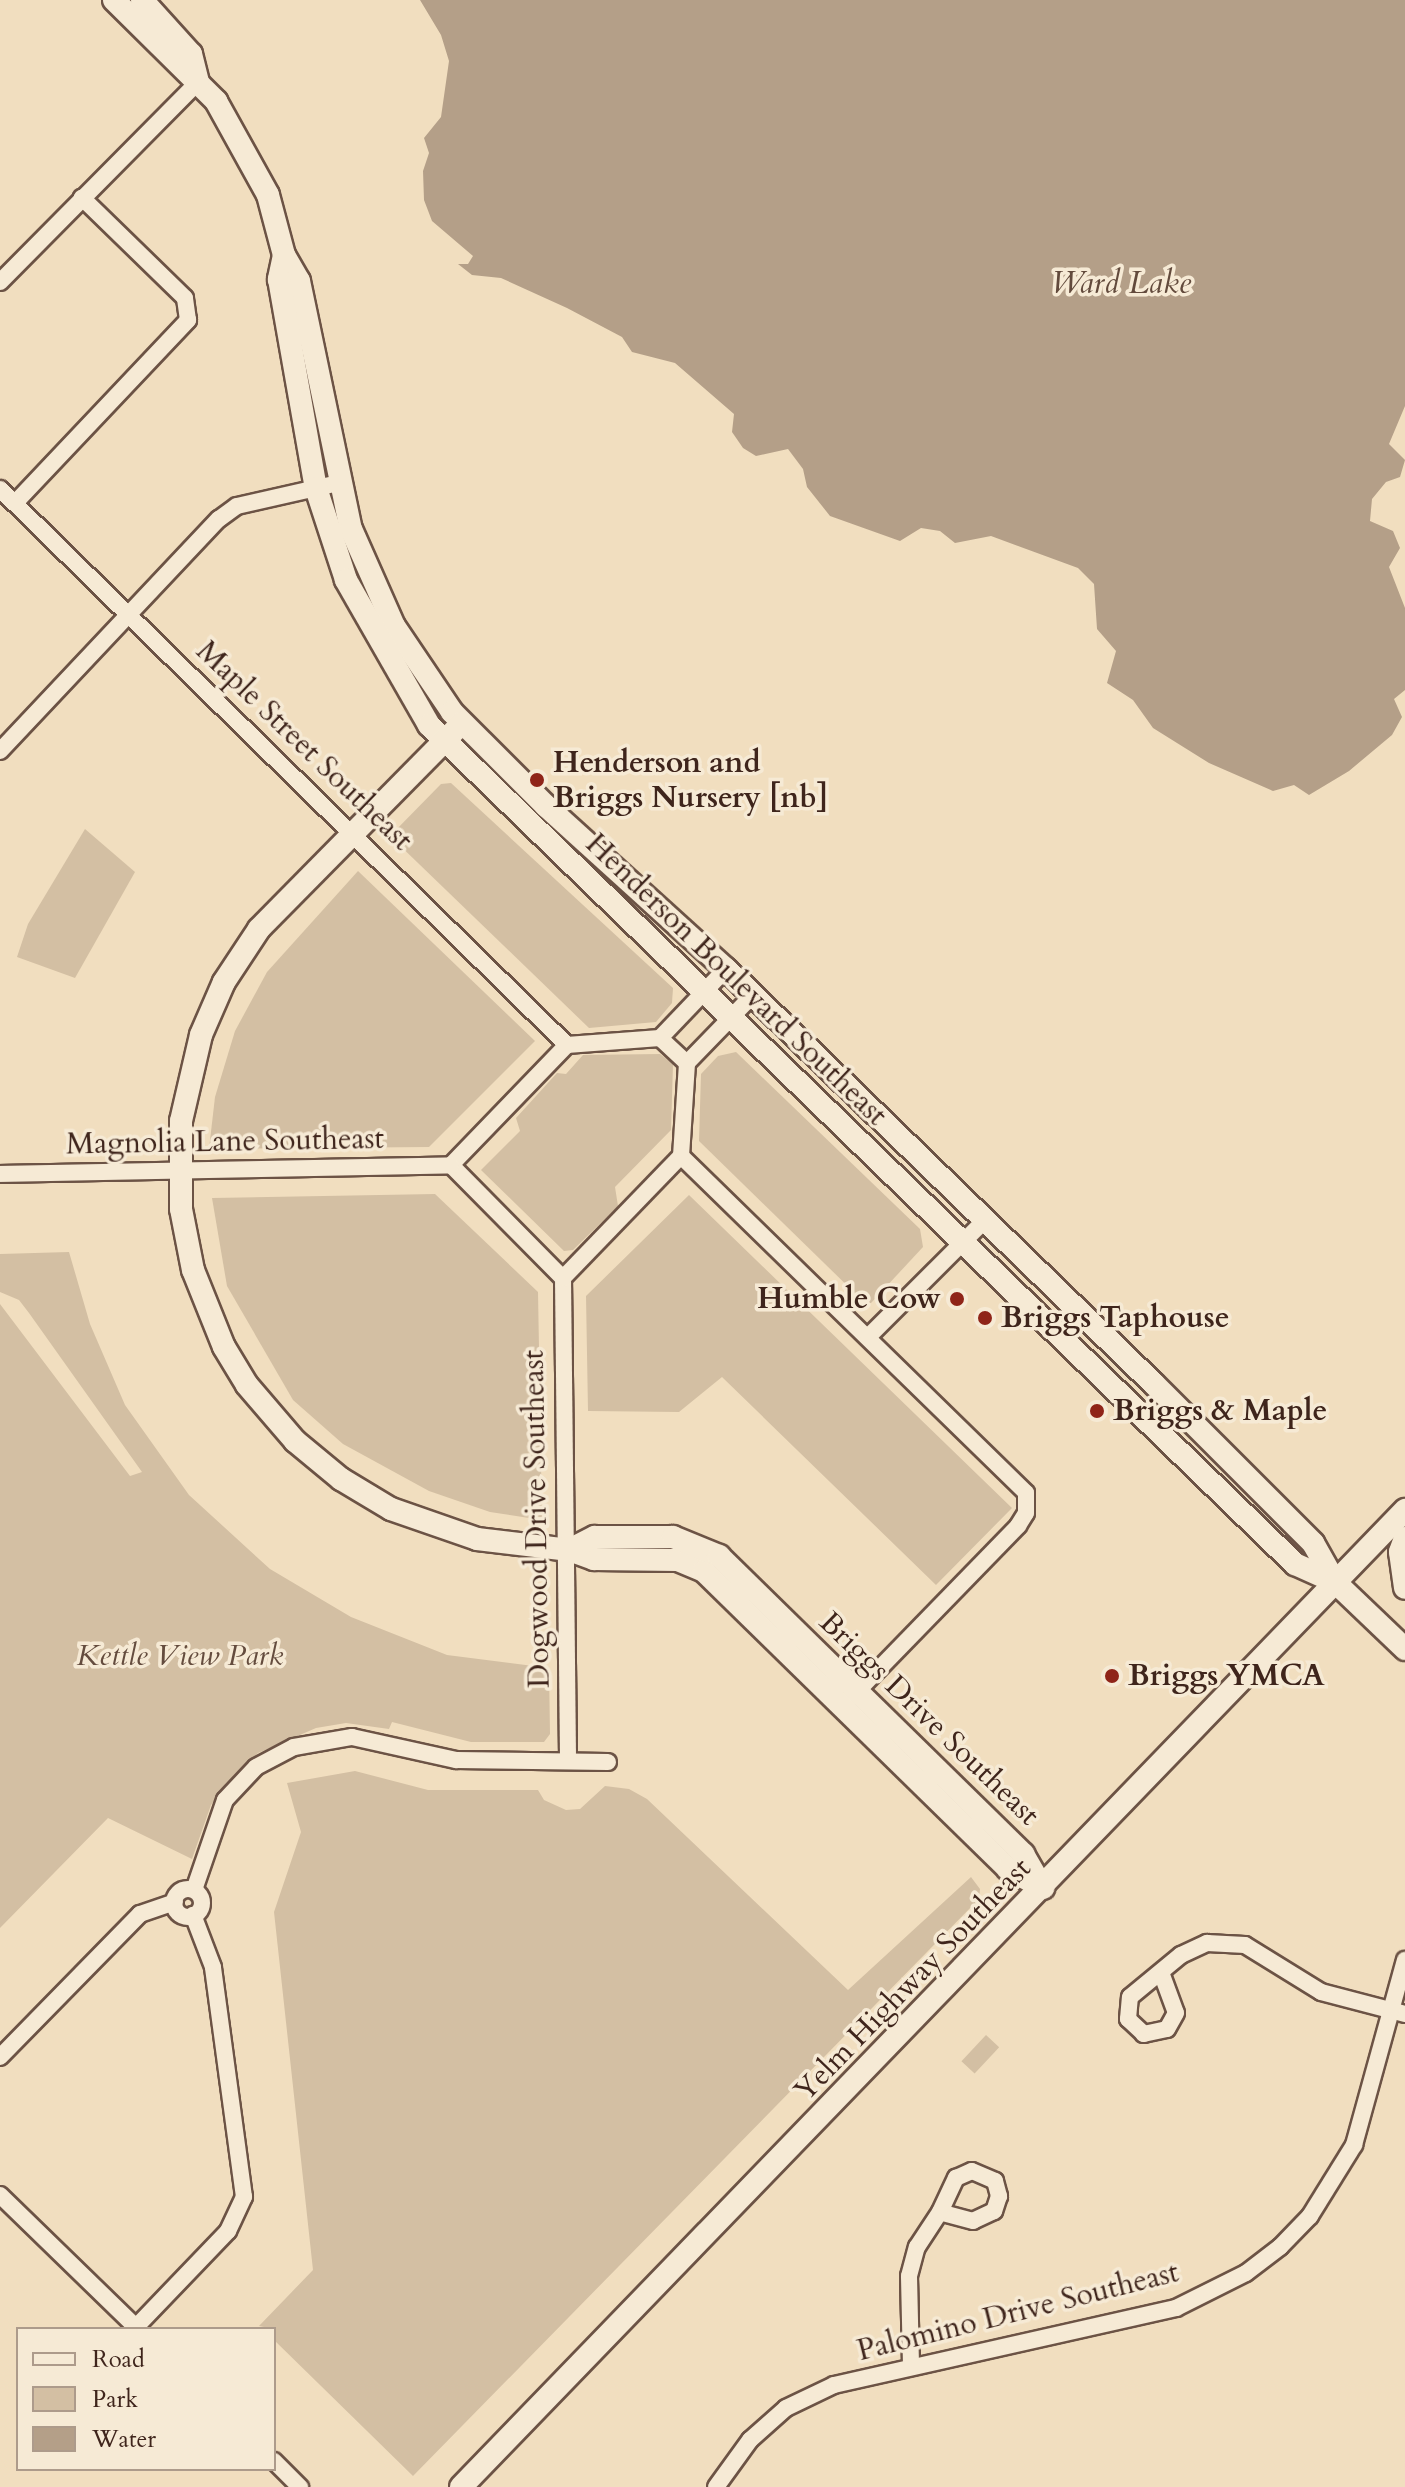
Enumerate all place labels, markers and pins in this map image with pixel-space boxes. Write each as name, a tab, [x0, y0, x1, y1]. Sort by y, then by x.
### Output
place label: Henderson and Briggs Nursery [nb]	[553, 745, 828, 816]
marker: Henderson and Briggs Nursery [nb]	[528, 771, 546, 789]
place label: Humble Cow	[757, 1281, 941, 1317]
marker: Humble Cow	[948, 1290, 966, 1308]
place label: Briggs Taphouse	[1001, 1300, 1230, 1336]
marker: Briggs Taphouse	[976, 1309, 994, 1327]
place label: Briggs & Maple	[1113, 1393, 1327, 1429]
marker: Briggs & Maple	[1088, 1402, 1106, 1420]
place label: Briggs YMCA	[1128, 1658, 1324, 1694]
marker: Briggs YMCA	[1103, 1667, 1121, 1685]

